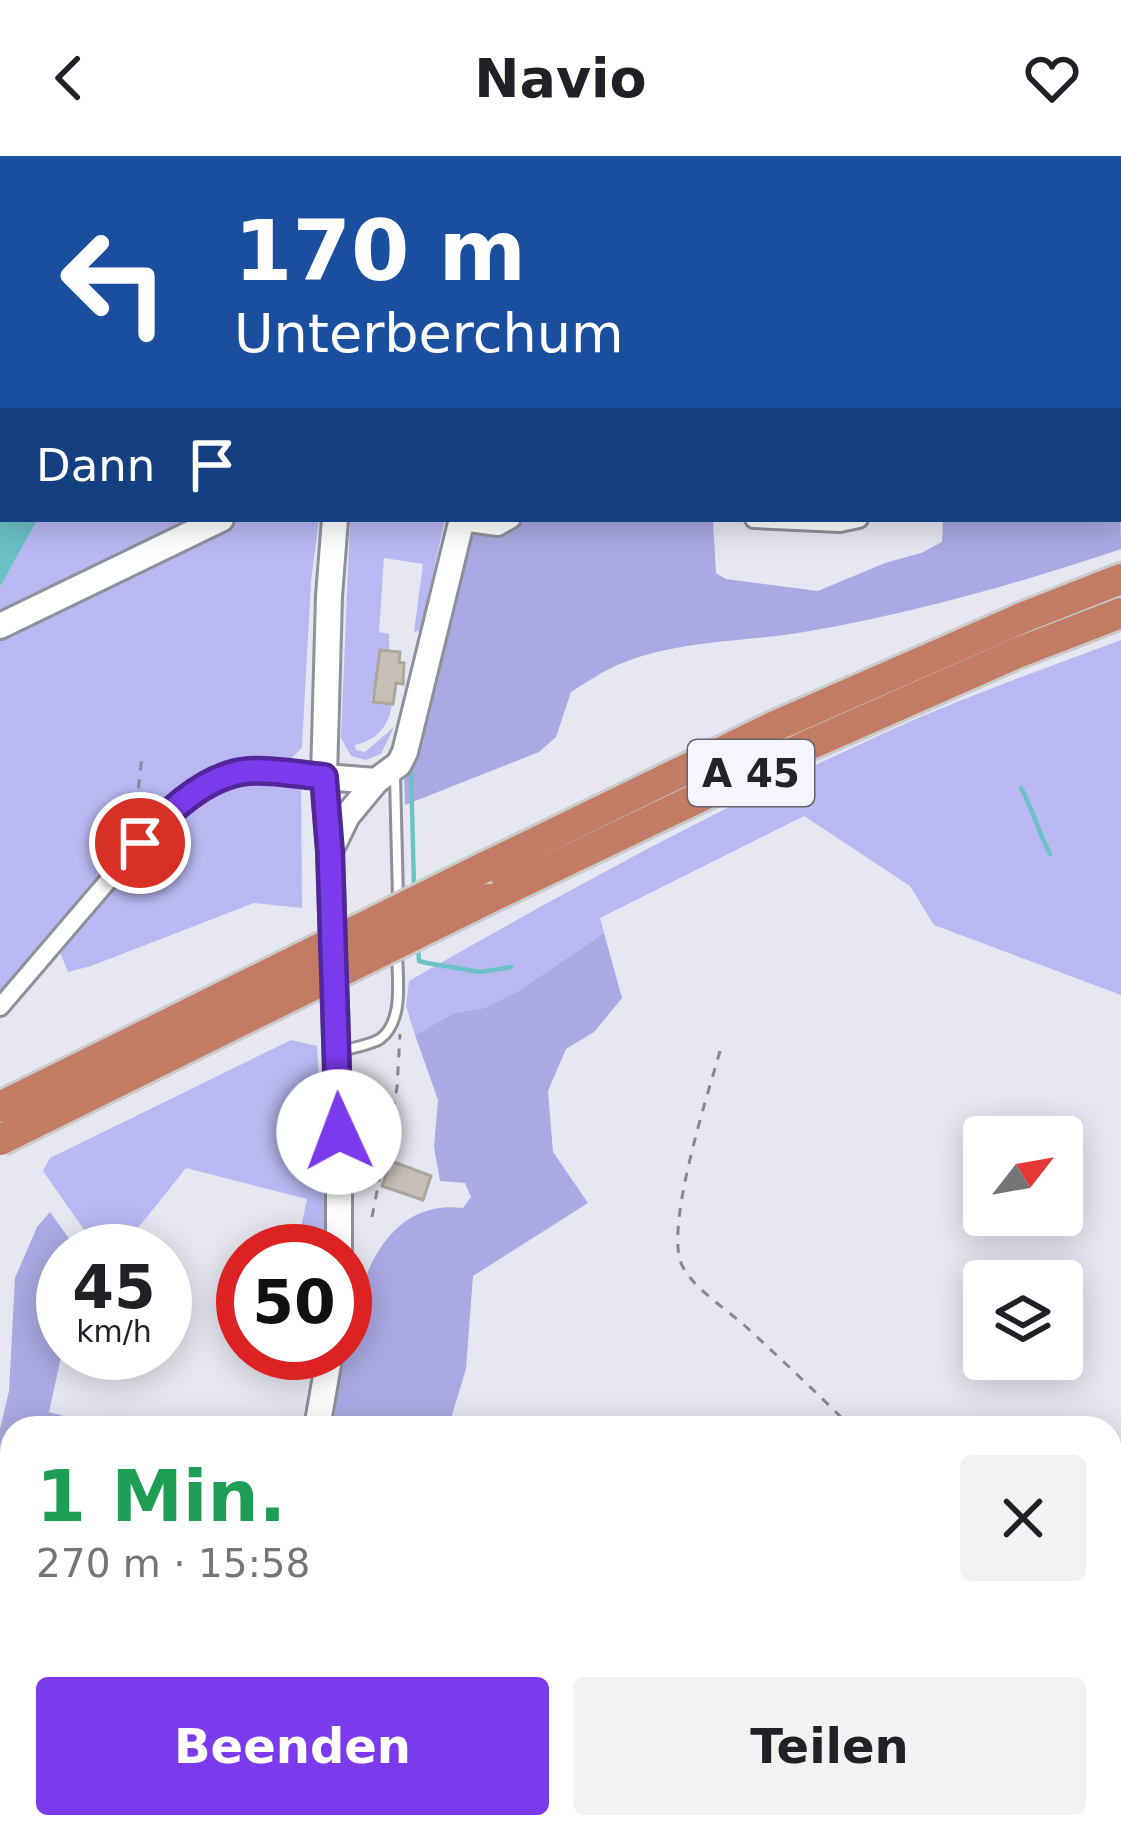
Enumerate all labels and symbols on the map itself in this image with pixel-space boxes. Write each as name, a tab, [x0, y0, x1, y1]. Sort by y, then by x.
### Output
road number: A 45	[688, 740, 814, 806]
pin	[89, 792, 191, 894]
position arrow	[276, 1069, 402, 1195]
north arrow	[963, 1116, 1083, 1236]
speed limit sign: 50	[216, 1224, 372, 1380]

